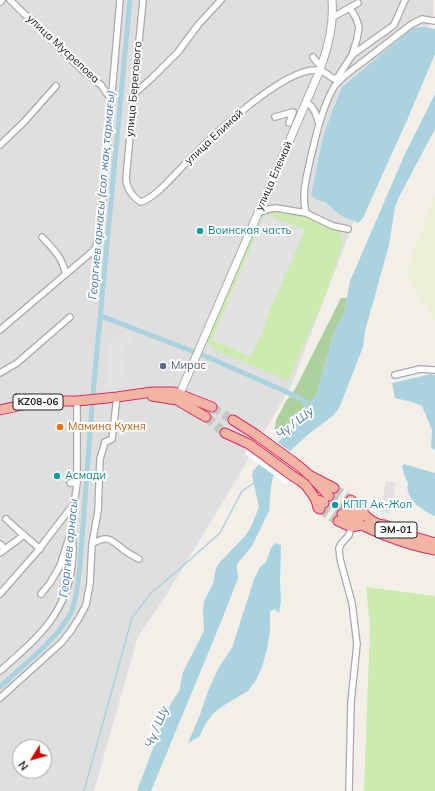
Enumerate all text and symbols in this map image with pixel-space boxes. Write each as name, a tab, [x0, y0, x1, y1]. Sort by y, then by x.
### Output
street label: улица Мусрепова	[24, 12, 102, 86]
street label: улица Берегового	[123, 40, 145, 138]
water label: Георгиев арнасы (сол жақ тармағы)	[86, 90, 118, 300]
street label: улица Елимай	[182, 107, 246, 167]
street label: улица Елемай	[253, 139, 295, 213]
place label: Воинская часть	[208, 224, 292, 238]
marker: Воинская часть	[195, 226, 205, 236]
place label: Мирас	[171, 359, 206, 373]
marker: Мирас	[158, 361, 168, 371]
road number: KZ08-06	[13, 394, 63, 410]
water label: Чү / Шу	[273, 404, 317, 442]
place label: Мамина Кухня	[68, 420, 146, 434]
marker: Мамина Кухня	[55, 422, 65, 432]
place label: Асмади	[65, 469, 106, 483]
marker: Асмади	[52, 471, 62, 481]
water label: Георгиев арнасы	[57, 498, 81, 598]
place label: КПП Ак-Жол	[343, 498, 412, 512]
marker: КПП Ак-Жол	[330, 500, 340, 510]
road number: ЭМ-01	[375, 522, 417, 538]
water label: Чү / Шу	[142, 704, 172, 750]
north arrow	[12, 739, 52, 779]
text: N	[15, 758, 31, 773]

